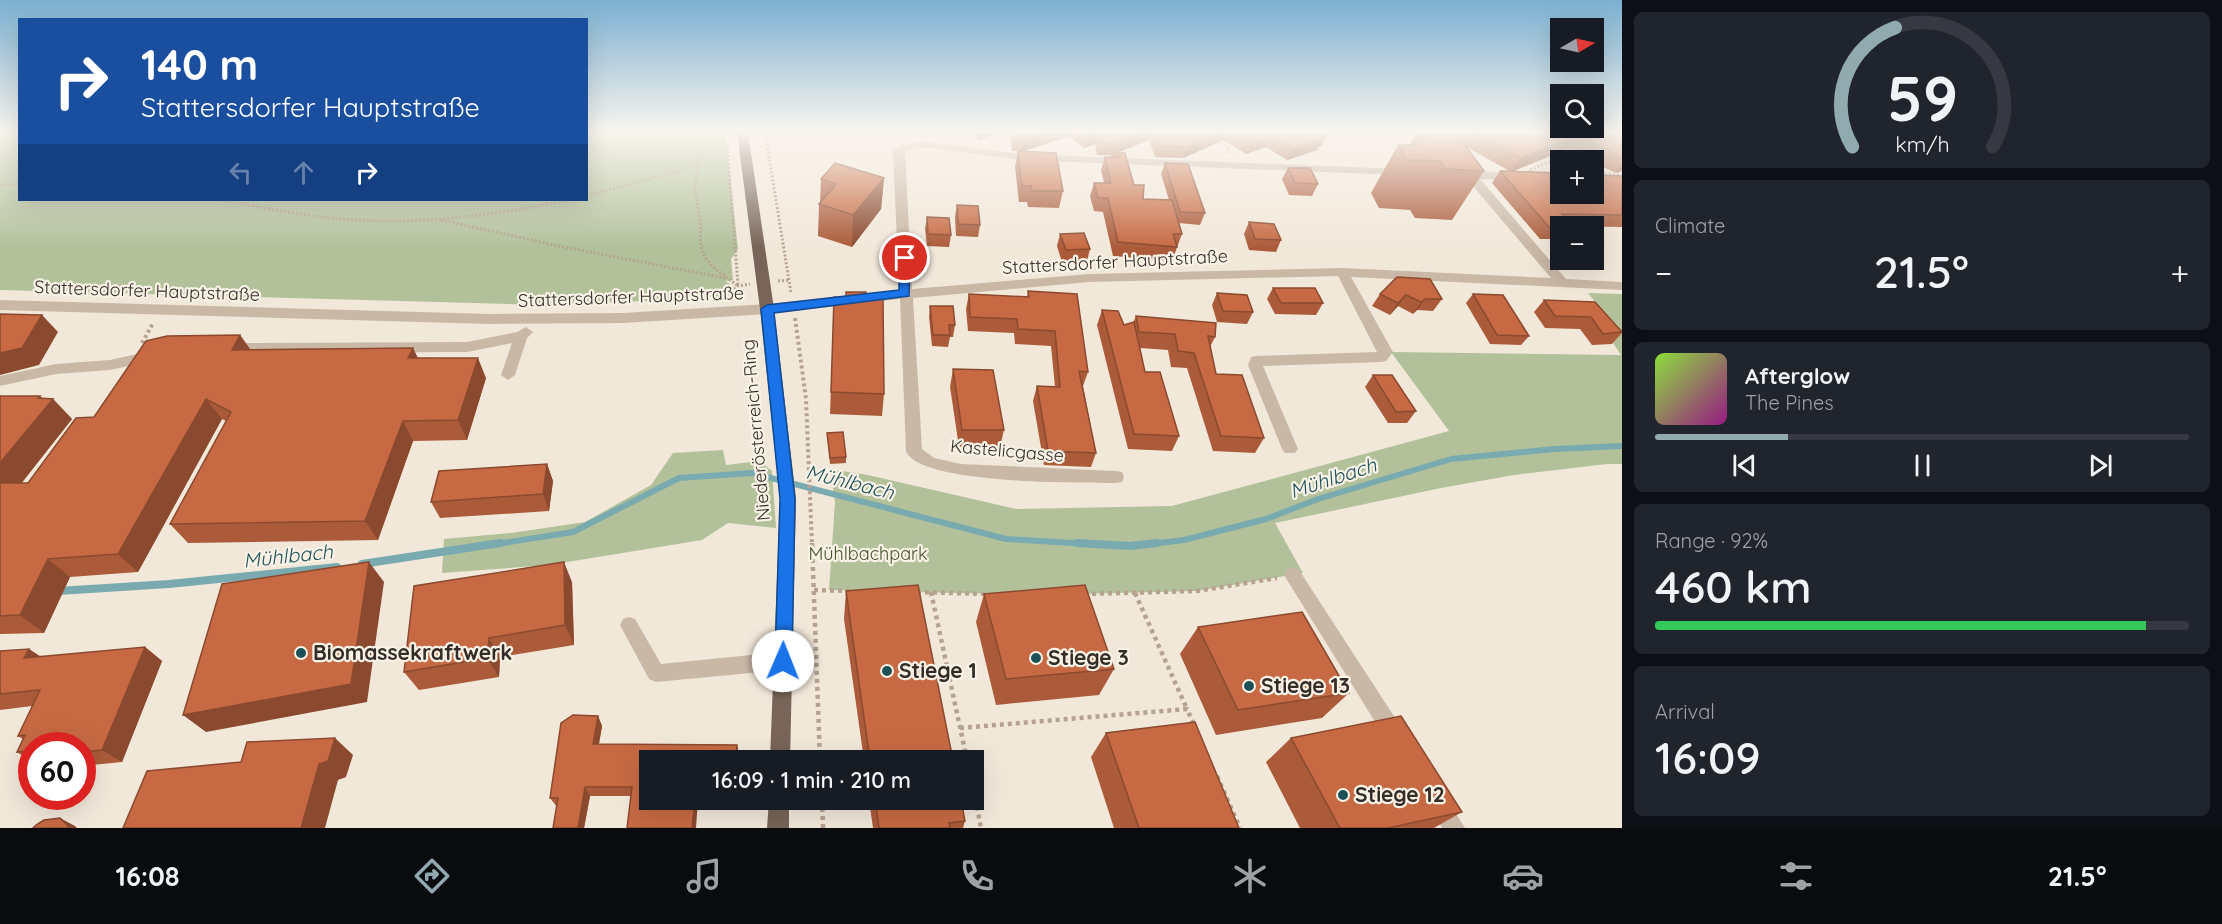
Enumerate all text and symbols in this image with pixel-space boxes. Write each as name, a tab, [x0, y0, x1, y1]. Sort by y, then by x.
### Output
north arrow	[1550, 18, 1604, 72]
map controls	[1550, 18, 1604, 270]
text: 140 m	[141, 38, 258, 91]
icon: right	[42, 42, 120, 120]
text: 59	[1886, 59, 1958, 137]
button: search	[1550, 84, 1604, 138]
text: Stattersdorfer Hauptstraße	[141, 90, 480, 124]
text: km/h	[1895, 131, 1949, 157]
button: +	[1550, 150, 1604, 204]
icon: left	[224, 156, 257, 189]
icon: ahead	[287, 156, 320, 189]
icon: right	[350, 156, 383, 189]
text: Climate	[1655, 213, 1725, 238]
button: −	[1550, 216, 1604, 270]
pin	[879, 232, 930, 283]
icon: arrive	[888, 241, 921, 274]
text: 21.5°	[1874, 243, 1969, 299]
street label: Stattersdorfer Hauptstraße	[1002, 244, 1228, 279]
text: −	[1655, 252, 1672, 293]
text: +	[2170, 252, 2189, 293]
street label: Stattersdorfer Hauptstraße	[34, 275, 260, 306]
street label: Stattersdorfer Hauptstraße	[518, 281, 744, 312]
street label: Niederösterreich-Ring	[736, 338, 775, 522]
text: Afterglow	[1745, 362, 1850, 390]
text: The Pines	[1745, 390, 1834, 415]
street label: Kastelicgasse	[949, 434, 1065, 467]
icon: previous	[1728, 449, 1761, 482]
icon: pause	[1906, 449, 1939, 482]
icon: next	[2084, 449, 2117, 482]
water label: Mühlbach	[1286, 452, 1380, 503]
water label: Mühlbach	[804, 459, 897, 505]
text: Range · 92%	[1655, 528, 1768, 553]
water label: Mühlbach	[242, 538, 335, 573]
park label: Mühlbachpark	[808, 542, 928, 565]
text: 460 km	[1655, 558, 1812, 614]
position arrow	[751, 629, 815, 693]
place label: Biomassekraftwerk	[313, 639, 512, 665]
place label: Stiege 3	[1048, 644, 1129, 670]
marker: Biomassekraftwerk	[294, 646, 308, 660]
marker: Stiege 3	[1029, 651, 1043, 665]
place label: Stiege 1	[899, 657, 977, 683]
marker: Stiege 1	[880, 664, 894, 678]
place label: Stiege 13	[1261, 672, 1350, 698]
marker: Stiege 13	[1242, 679, 1256, 693]
text: Arrival	[1655, 699, 1715, 724]
text: 16:09	[1655, 729, 1761, 785]
speed limit sign: 60	[18, 732, 96, 810]
text: 16:09 · 1 min · 210 m	[712, 766, 911, 794]
place label: Stiege 12	[1355, 781, 1445, 807]
marker: Stiege 12	[1336, 788, 1350, 802]
icon: directions	[411, 855, 453, 897]
icon: music	[683, 855, 725, 897]
icon: phone	[956, 855, 998, 897]
icon: climate	[1229, 855, 1271, 897]
icon: car	[1502, 855, 1544, 897]
icon: filters	[1775, 855, 1817, 897]
text: 16:08	[115, 859, 180, 893]
text: 21.5°	[2048, 859, 2107, 893]

